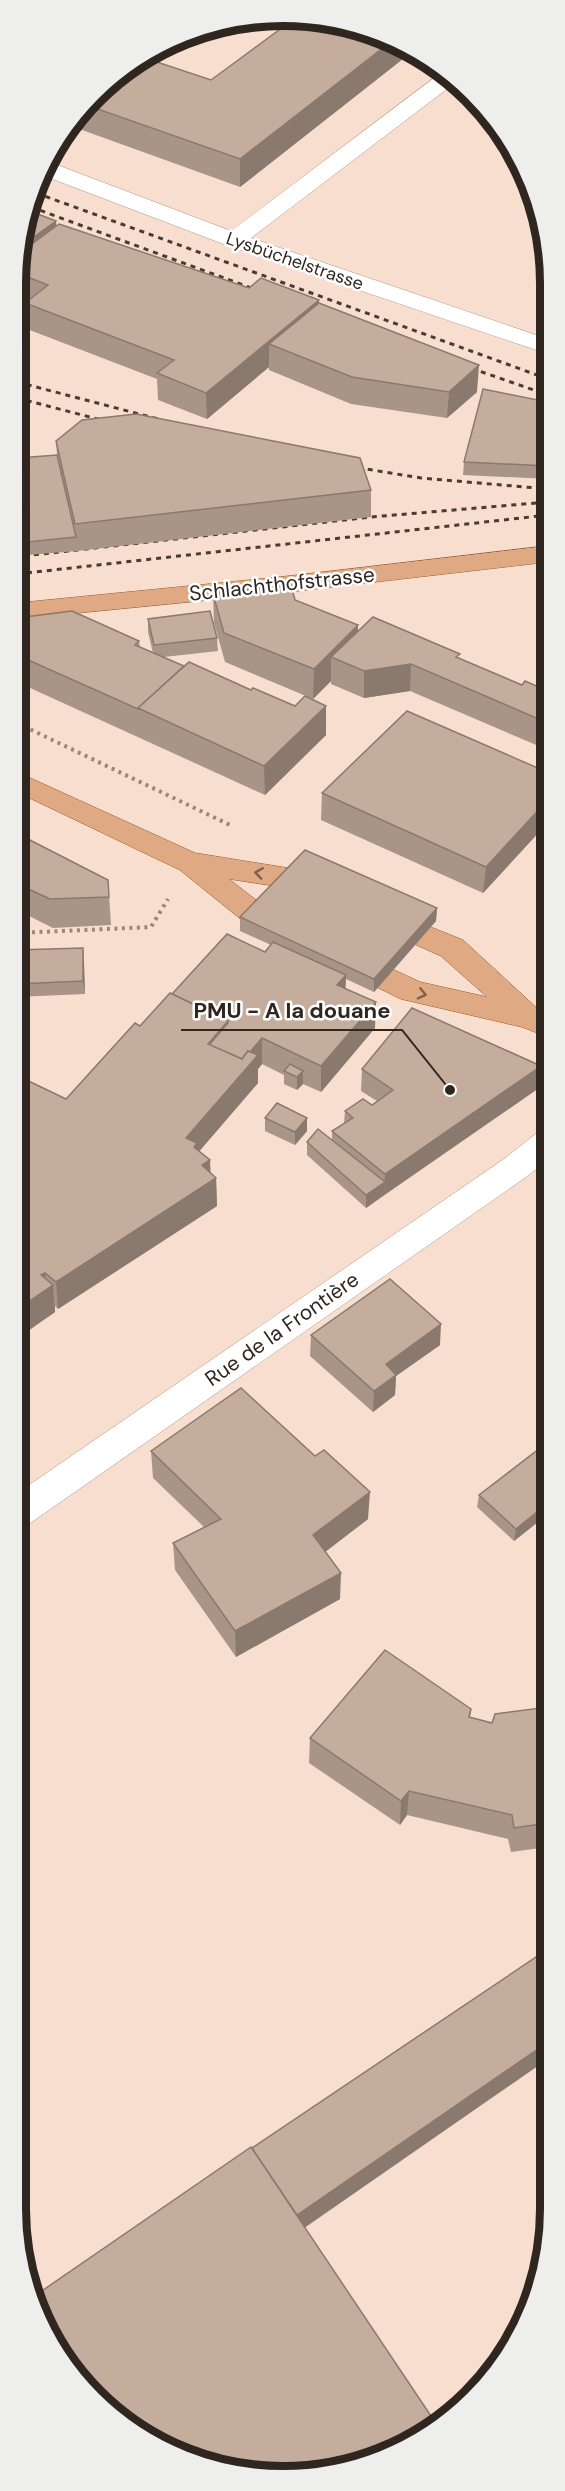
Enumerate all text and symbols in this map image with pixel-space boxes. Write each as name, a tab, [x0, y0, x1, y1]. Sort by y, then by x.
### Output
street label: Lysbüchelstrasse	[223, 226, 367, 296]
street label: Schlachthofstrasse	[188, 560, 376, 608]
one-way arrow	[255, 868, 264, 880]
one-way arrow	[417, 986, 427, 999]
callout: PMU - A la douane	[181, 990, 402, 1030]
text: PMU - A la douane	[194, 996, 390, 1025]
street label: Rue de la Frontière	[199, 1265, 365, 1393]

